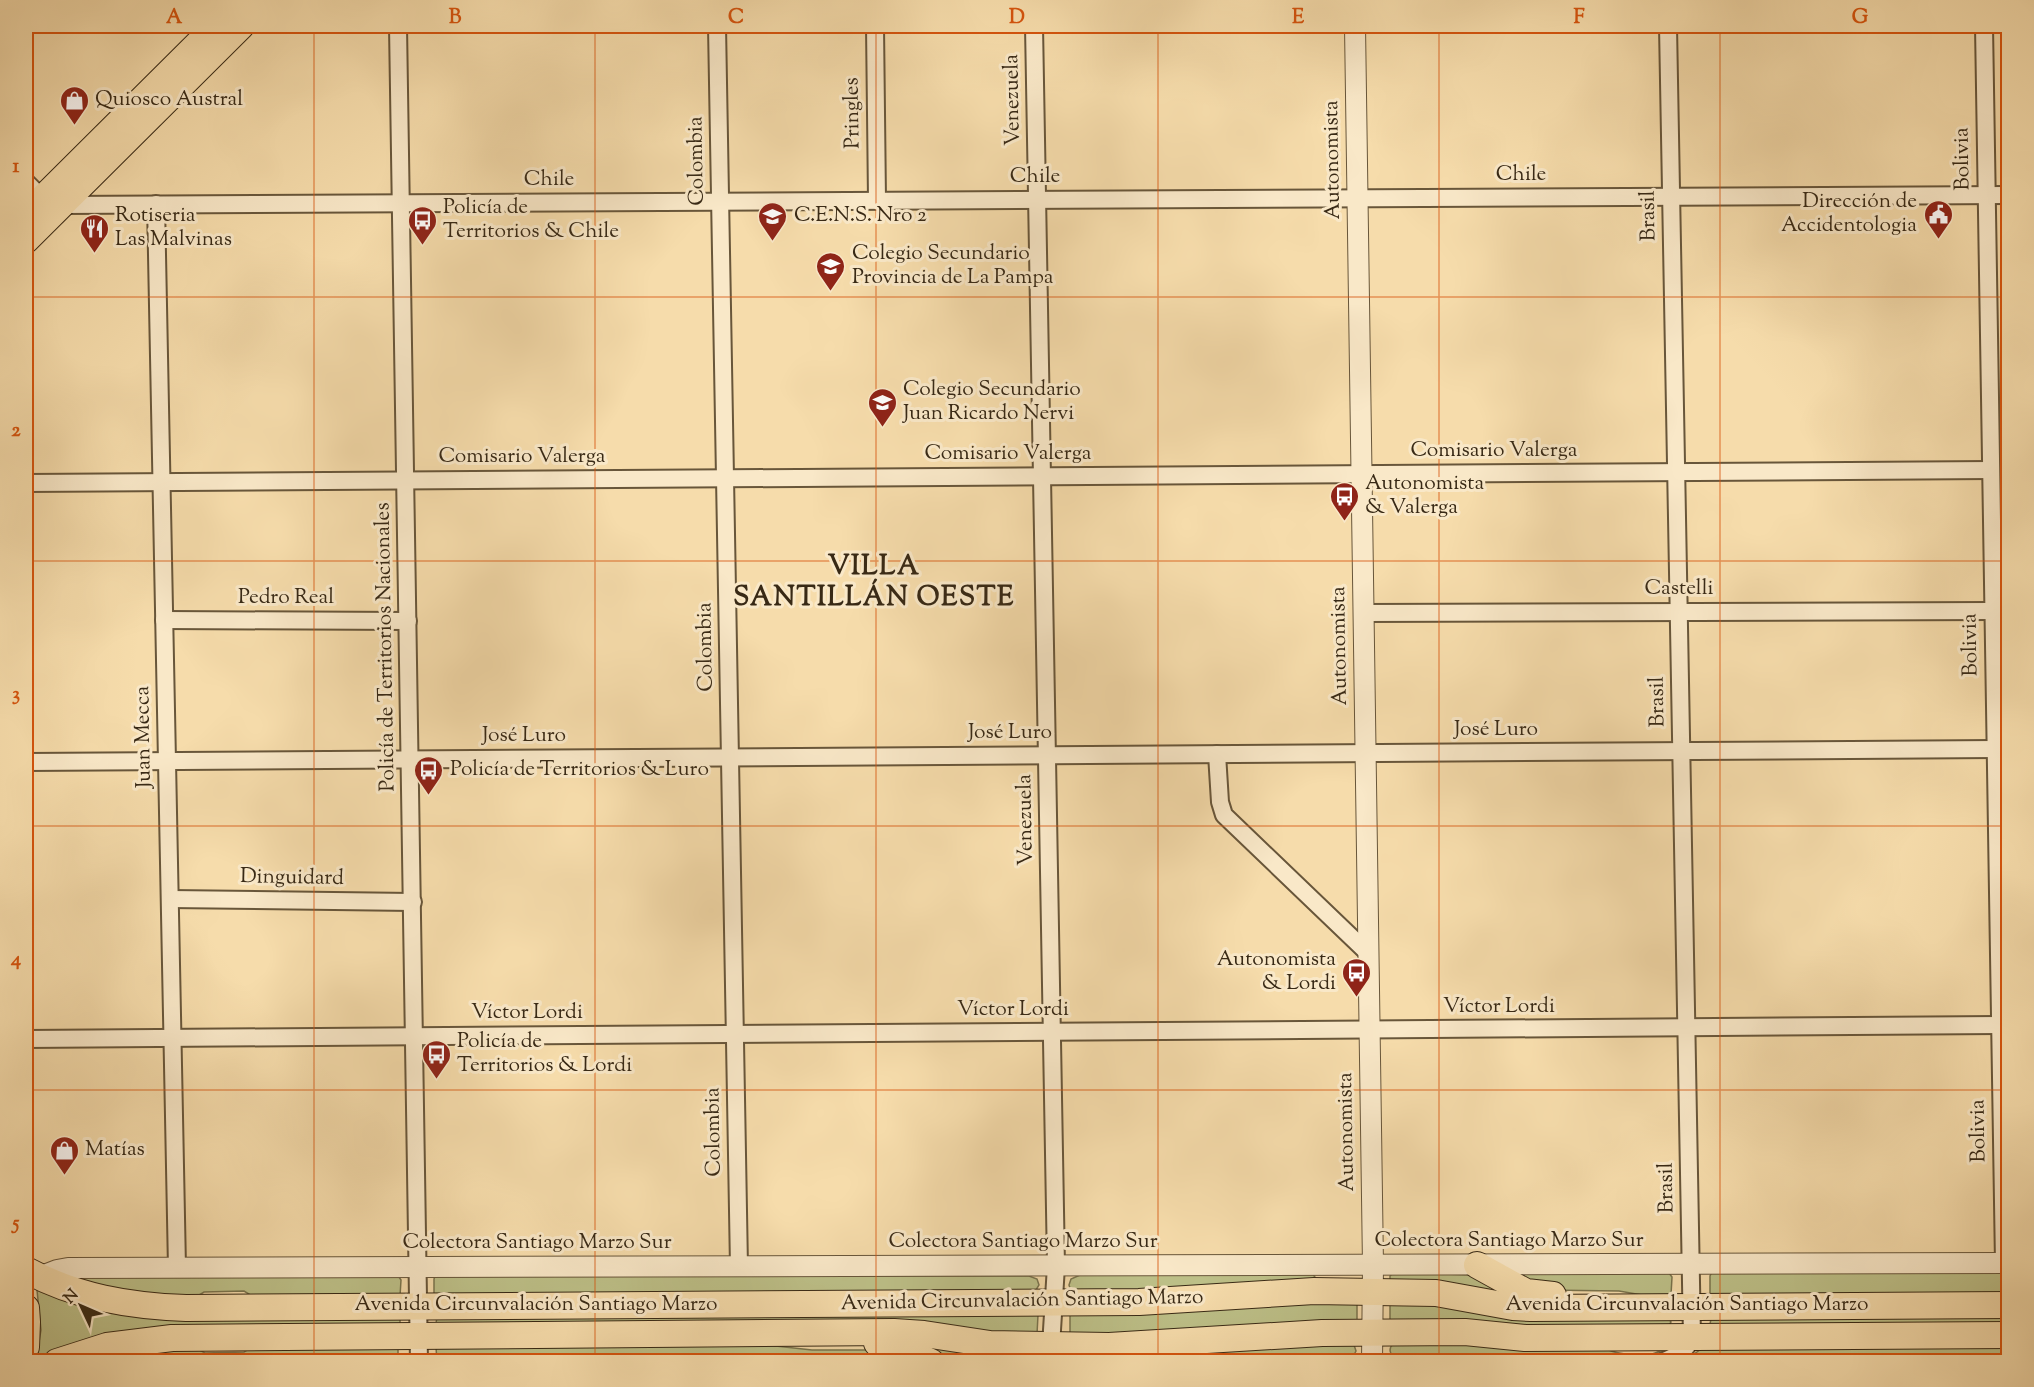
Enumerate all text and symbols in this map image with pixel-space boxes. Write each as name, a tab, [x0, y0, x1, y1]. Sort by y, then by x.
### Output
text: A	[166, 4, 183, 33]
text: B	[449, 4, 462, 33]
text: C	[728, 4, 744, 33]
text: D	[1009, 4, 1025, 33]
text: E	[1292, 4, 1305, 33]
text: F	[1573, 4, 1585, 33]
text: G	[1852, 4, 1869, 33]
street label: Venezuela	[997, 53, 1029, 146]
street label: Pringles	[837, 77, 869, 149]
shop icon: Quiosco Austral	[58, 84, 90, 126]
place label: Quiosco Austral	[95, 85, 243, 115]
street label: Autonomista	[1317, 100, 1349, 220]
street label: Colombia	[681, 116, 713, 206]
street label: Bolivia	[1947, 127, 1979, 191]
text: 1	[13, 153, 20, 182]
street label: Chile	[1496, 160, 1546, 190]
street label: Chile	[1010, 162, 1060, 192]
street label: Chile	[524, 165, 574, 195]
place label: Dirección de Accidentologia	[1781, 187, 1917, 241]
street label: Brasil	[1634, 190, 1664, 242]
place label: Policía de Territorios & Chile	[443, 193, 619, 247]
public building icon: Dirección de Accidentologia	[1922, 198, 1954, 240]
school or university icon: C.E.N.S. Nro 2	[757, 200, 789, 242]
place label: Rotiseria Las Malvinas	[115, 201, 232, 255]
place label: C.E.N.S. Nro 2	[794, 201, 927, 231]
bus stop icon: Policía de Territorios & Chile	[406, 204, 438, 246]
restaurant icon: Rotiseria Las Malvinas	[78, 212, 110, 254]
place label: Colegio Secundario Provincia de La Pampa	[852, 239, 1054, 293]
school or university icon: Colegio Secundario Provincia de La Pampa	[815, 250, 847, 292]
place label: Colegio Secundario Juan Ricardo Nervi	[902, 375, 1081, 429]
school or university icon: Colegio Secundario Juan Ricardo Nervi	[866, 386, 898, 428]
text: 2	[11, 417, 21, 446]
street label: Comisario Valerga	[1410, 436, 1578, 466]
street label: Comisario Valerga	[924, 439, 1092, 469]
street label: Comisario Valerga	[438, 442, 606, 472]
place label: Autonomista & Valerga	[1365, 469, 1485, 523]
bus stop icon: Autonomista & Valerga	[1328, 480, 1360, 522]
street label: Policía de Territorios Nacionales	[368, 502, 404, 792]
district label: VILLA SANTILLÁN OESTE	[733, 548, 1015, 618]
street label: Castelli	[1644, 574, 1714, 604]
street label: Pedro Real	[238, 583, 334, 613]
street label: Autonomista	[1324, 586, 1356, 706]
street label: Colombia	[690, 602, 722, 692]
street label: Bolivia	[1955, 613, 1987, 677]
street label: Brasil	[1643, 676, 1673, 728]
text: 3	[12, 681, 20, 710]
street label: Juan Mecca	[128, 685, 160, 789]
street label: José Luro	[1453, 715, 1538, 745]
street label: José Luro	[967, 718, 1052, 748]
street label: José Luro	[481, 721, 566, 751]
bus stop icon: Policía de Territorios & Luro	[413, 754, 445, 796]
place label: Policía de Territorios & Luro	[450, 755, 709, 785]
street label: Venezuela	[1010, 773, 1042, 866]
street label: Dinguidard	[240, 862, 344, 894]
place label: Autonomista & Lordi	[1217, 945, 1336, 999]
text: 4	[10, 946, 21, 975]
bus stop icon: Autonomista & Lordi	[1341, 956, 1373, 998]
street label: Víctor Lordi	[1443, 992, 1555, 1022]
street label: Víctor Lordi	[957, 995, 1069, 1025]
street label: Víctor Lordi	[471, 998, 583, 1028]
place label: Policía de Territorios & Lordi	[457, 1027, 632, 1081]
bus stop icon: Policía de Territorios & Lordi	[420, 1038, 452, 1080]
street label: Autonomista	[1331, 1072, 1363, 1192]
street label: Colombia	[698, 1087, 730, 1177]
street label: Bolivia	[1963, 1099, 1995, 1163]
shop icon: Matías	[48, 1134, 80, 1176]
place label: Matías	[85, 1135, 145, 1165]
street label: Brasil	[1652, 1162, 1682, 1214]
text: 5	[11, 1210, 20, 1239]
street label: Colectora Santiago Marzo Sur	[1374, 1226, 1644, 1256]
street label: Colectora Santiago Marzo Sur	[888, 1227, 1158, 1257]
street label: Colectora Santiago Marzo Sur	[402, 1228, 672, 1258]
north arrow	[51, 1276, 111, 1336]
street label: Avenida Circunvalación Santiago Marzo	[840, 1283, 1204, 1319]
text: N	[59, 1285, 85, 1310]
street label: Avenida Circunvalación Santiago Marzo	[355, 1290, 717, 1320]
street label: Avenida Circunvalación Santiago Marzo	[1506, 1290, 1868, 1320]

